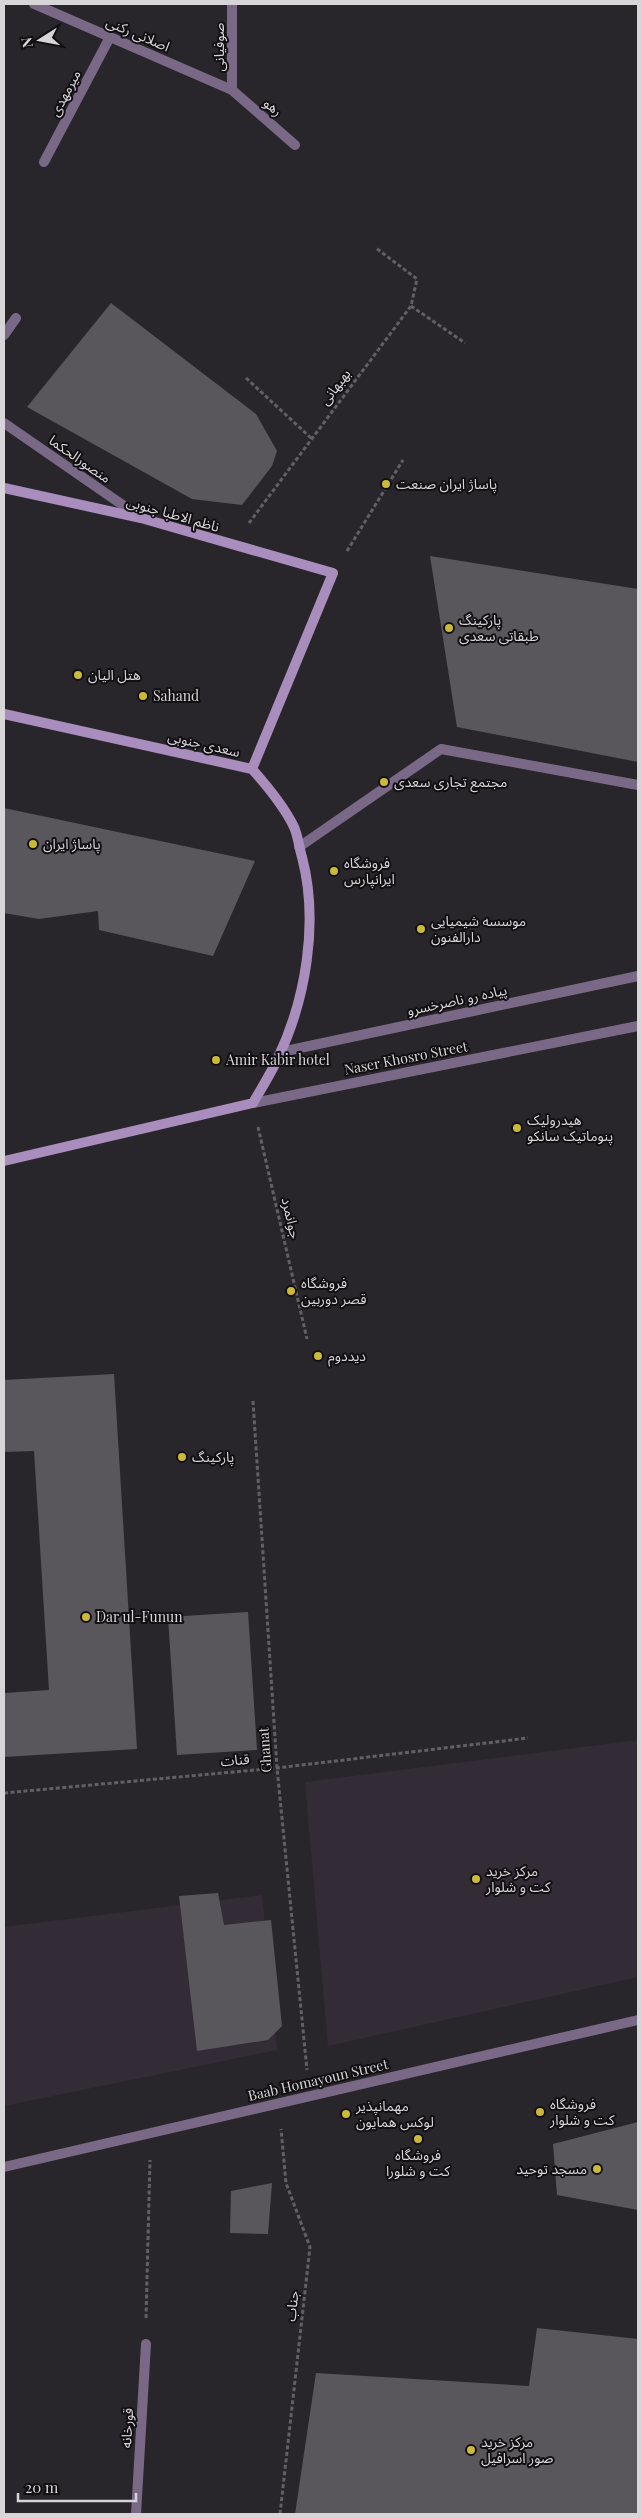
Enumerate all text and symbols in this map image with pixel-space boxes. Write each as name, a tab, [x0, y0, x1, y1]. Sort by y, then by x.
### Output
street label: اصلانی رکنی	[103, 12, 173, 55]
north arrow	[15, 15, 65, 65]
street label: صوفیانی	[209, 22, 228, 71]
text: N	[16, 36, 37, 49]
street label: میرمهدی	[44, 66, 85, 119]
street label: رهو	[260, 93, 287, 120]
street label: بهبهانی	[315, 364, 355, 409]
street label: منصورالحکما	[45, 430, 115, 487]
place label: پاساژ ایران صنعت	[396, 474, 497, 494]
marker: پاساژ ایران صنعت	[380, 478, 392, 490]
street label: ناظم الاطبا جنوبی	[124, 491, 222, 538]
place label: پارکینگ طبقاتی سعدی	[459, 610, 539, 645]
marker: پارکینگ طبقاتی سعدی	[443, 622, 455, 634]
place label: هتل الیان	[88, 665, 141, 684]
marker: هتل الیان	[72, 669, 84, 681]
place label: Sahand	[153, 686, 199, 705]
marker: Sahand	[137, 690, 149, 702]
street label: سعدی جنوبی	[166, 726, 242, 761]
place label: مجتمع تجاری سعدی	[394, 772, 507, 793]
marker: مجتمع تجاری سعدی	[378, 776, 390, 788]
place label: پاساژ ایران	[43, 834, 101, 854]
marker: پاساژ ایران	[27, 838, 39, 850]
place label: فروشگاه ایرانپارس	[344, 853, 395, 889]
marker: فروشگاه ایرانپارس	[328, 865, 340, 877]
place label: موسسه شیمیایی دارالفنون	[431, 911, 526, 946]
marker: موسسه شیمیایی دارالفنون	[415, 923, 427, 935]
street label: پیاده رو ناصرخسرو	[405, 980, 509, 1020]
street label: Naser Khosro Street	[343, 1036, 470, 1079]
place label: Amir Kabir hotel	[225, 1050, 330, 1069]
marker: Amir Kabir hotel	[210, 1054, 222, 1066]
place label: هیدرولیک پنوماتیک سانکو	[527, 1110, 613, 1146]
marker: هیدرولیک پنوماتیک سانکو	[511, 1122, 523, 1134]
street label: جوانمرد	[278, 1195, 305, 1240]
place label: فروشگاه قصر دوربین	[301, 1273, 366, 1308]
marker: فروشگاه قصر دوربین	[285, 1285, 297, 1297]
place label: دیددوم	[328, 1346, 366, 1367]
marker: دیددوم	[312, 1350, 324, 1362]
place label: پارکینگ	[192, 1447, 234, 1467]
marker: پارکینگ	[176, 1451, 188, 1463]
place label: Dar ul-Funun	[96, 1607, 183, 1626]
marker: Dar ul-Funun	[80, 1611, 92, 1623]
street label: Ghanat	[253, 1726, 276, 1773]
street label: قنات	[220, 1749, 250, 1770]
place label: مرکز خرید کت و شلوار	[485, 1861, 551, 1896]
marker: مرکز خرید کت و شلوار	[470, 1873, 482, 1885]
street label: Baab Homayoun Street	[246, 2054, 391, 2105]
place label: فروشگاه کت و شلوار	[549, 2094, 615, 2129]
place label: مهمانپذیر لوکس همایون	[355, 2096, 434, 2131]
marker: فروشگاه کت و شلوار	[534, 2106, 546, 2118]
marker: مهمانپذیر لوکس همایون	[340, 2108, 352, 2120]
marker: فروشگاه کت و شلورا	[412, 2133, 424, 2145]
place label: فروشگاه کت و شلورا	[386, 2145, 450, 2180]
place label: مسجد توحید	[516, 2159, 587, 2178]
marker: مسجد توحید	[591, 2163, 603, 2175]
street label: جناب	[280, 2290, 303, 2322]
street label: قورخانه	[116, 2407, 137, 2449]
place label: مرکز خرید صور اسرافیل	[481, 2432, 554, 2467]
marker: مرکز خرید صور اسرافیل	[465, 2444, 477, 2456]
scale bar	[18, 2470, 135, 2502]
text: 20 m	[25, 2477, 59, 2497]

